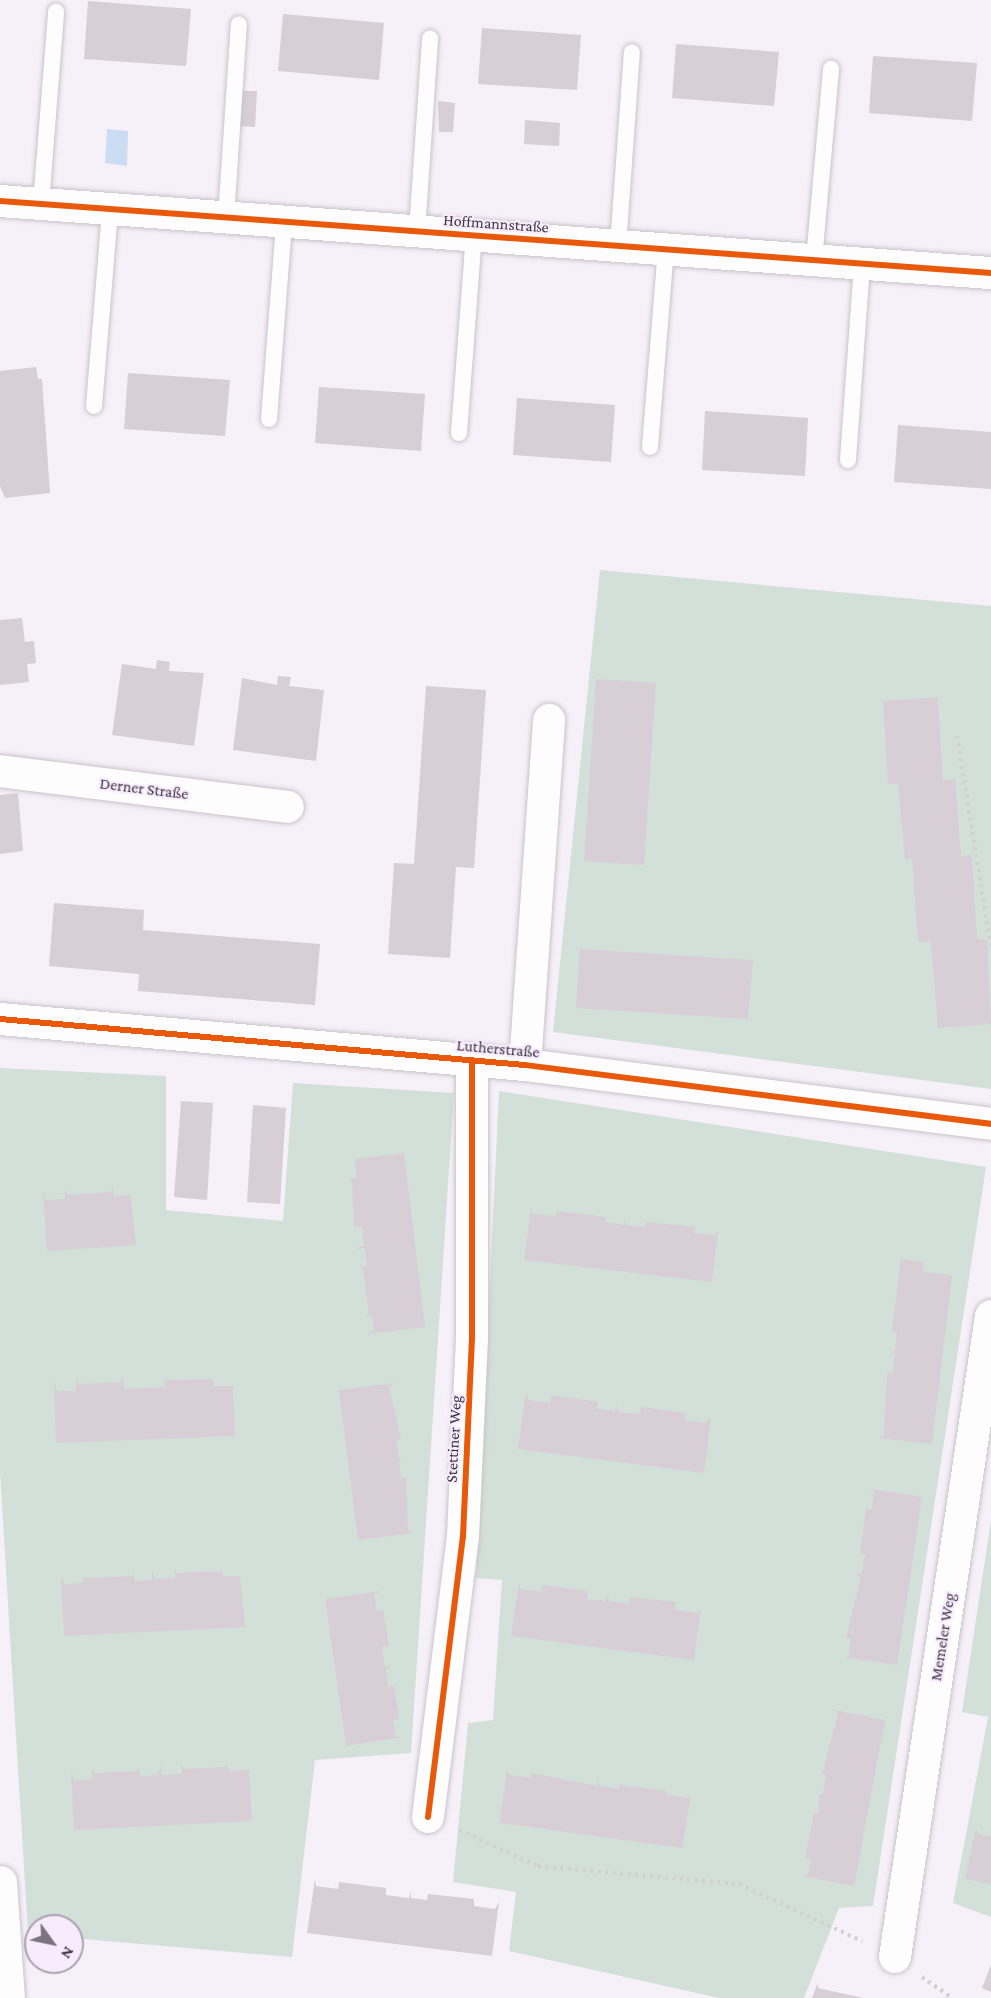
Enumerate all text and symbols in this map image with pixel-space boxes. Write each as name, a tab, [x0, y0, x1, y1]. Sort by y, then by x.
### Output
street label: Hoffmannstraße	[443, 211, 549, 237]
street label: Derner Straße	[99, 774, 189, 804]
street label: Lutherstraße	[456, 1036, 540, 1062]
street label: Stettiner Weg	[442, 1395, 466, 1483]
street label: Memeler Weg	[927, 1592, 959, 1682]
north arrow	[24, 1914, 84, 1974]
text: N	[58, 1944, 78, 1962]

